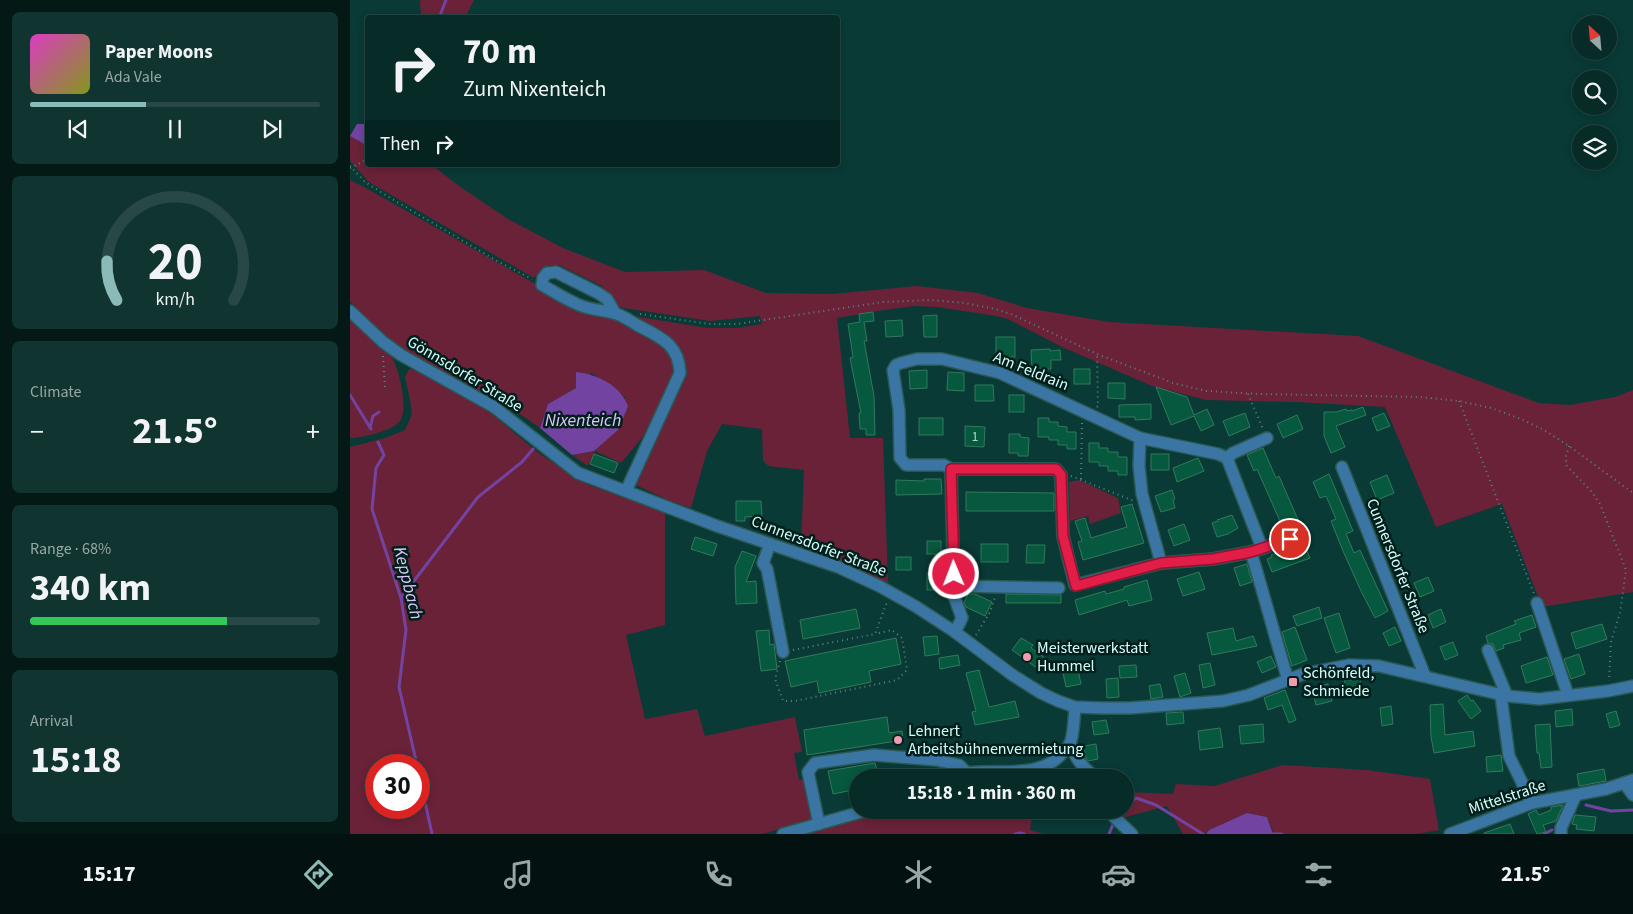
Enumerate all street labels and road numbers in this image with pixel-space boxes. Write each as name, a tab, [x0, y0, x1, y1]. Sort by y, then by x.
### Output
street label: Gönnsdorfer Straße	[403, 331, 527, 417]
street label: Am Feldrain	[990, 346, 1072, 396]
street label: Cunnersdorfer Straße	[1361, 495, 1435, 637]
street label: Cunnersdorfer Straße	[748, 510, 890, 582]
street label: Mittelstraße	[1466, 774, 1549, 820]

